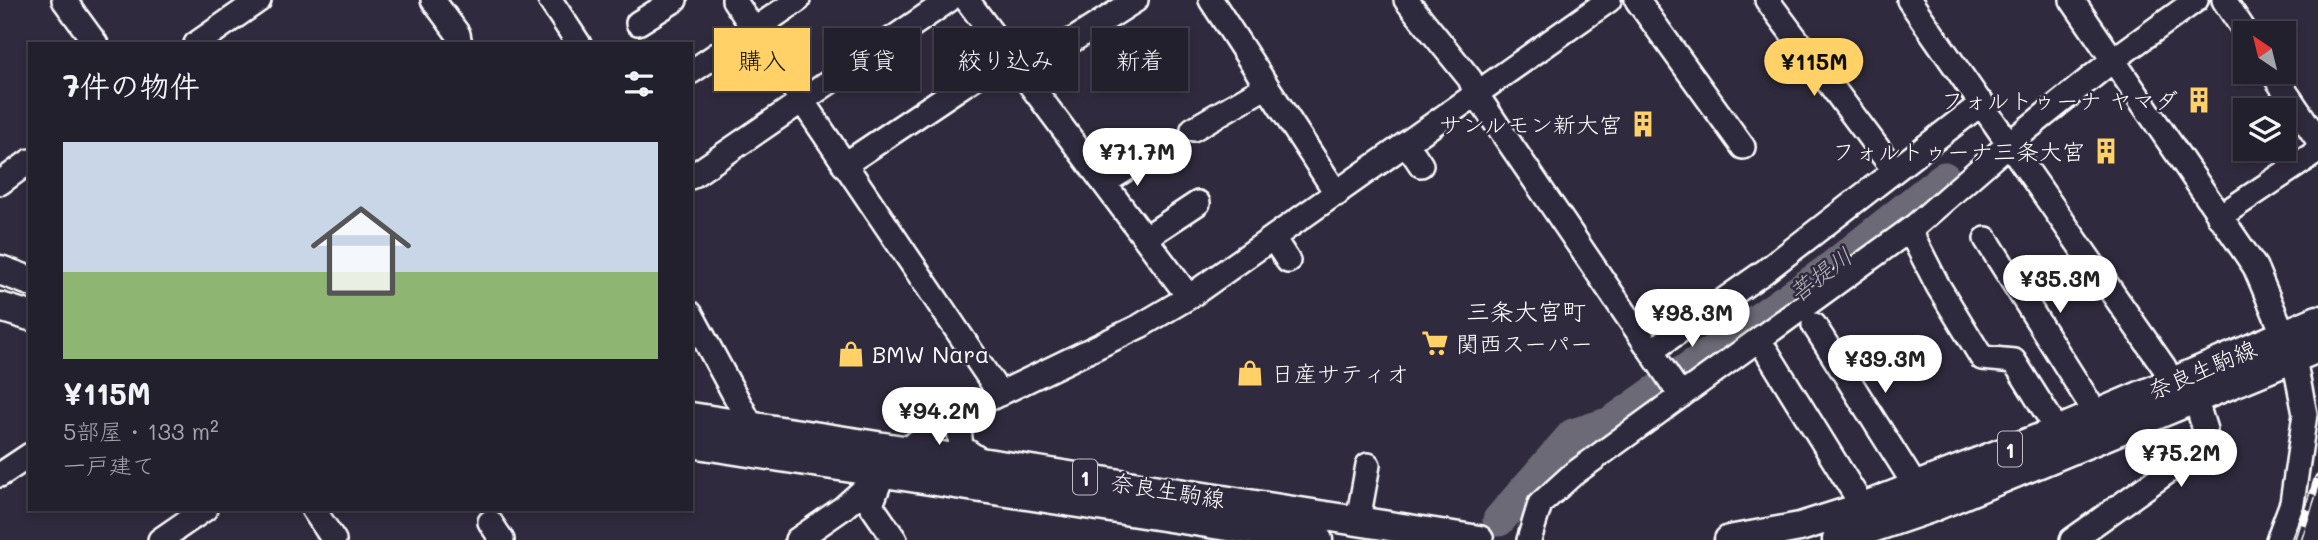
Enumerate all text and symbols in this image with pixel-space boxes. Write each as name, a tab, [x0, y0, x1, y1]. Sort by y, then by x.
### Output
north arrow	[2233, 21, 2296, 84]
map controls	[2233, 21, 2296, 161]
chip: 購入	[714, 28, 810, 91]
chip: 賃貸	[824, 28, 920, 91]
chip: 絞り込み	[934, 28, 1078, 91]
chip: 新着	[1092, 28, 1188, 91]
pin: ¥115M	[1765, 38, 1863, 98]
text: ¥115M	[1780, 46, 1848, 76]
text: 7件の物件	[63, 65, 200, 105]
icon: filters	[620, 65, 658, 103]
place label: フォルトゥーナ ヤマダ	[1941, 85, 2178, 115]
building icon: フォルトゥーナ ヤマダ	[2184, 85, 2214, 115]
button: layers	[2233, 98, 2296, 161]
place label: サンルモン新大宮	[1439, 109, 1622, 139]
building icon: サンルモン新大宮	[1628, 109, 1658, 139]
pin: ¥71.7M	[1080, 128, 1194, 188]
text: ¥71.7M	[1099, 136, 1175, 166]
place label: フォルトゥーナ三条大宮	[1832, 136, 2085, 166]
building icon: フォルトゥーナ三条大宮	[2091, 136, 2121, 166]
icon: home	[298, 188, 424, 314]
water label: 菩提川	[1782, 240, 1858, 308]
pin: ¥35.3M	[2003, 256, 2117, 315]
text: ¥35.3M	[2019, 263, 2101, 293]
pin: ¥98.3M	[1635, 290, 1749, 349]
district label: 三条大宮町	[1466, 295, 1586, 326]
text: ¥98.3M	[1651, 297, 1733, 327]
supermarket icon: 関西スーパー	[1420, 328, 1450, 358]
place label: 関西スーパー	[1456, 328, 1593, 358]
street label: 奈良生駒線	[2143, 333, 2261, 405]
pin: ¥39.3M	[1828, 336, 1942, 395]
shop icon: BMW Nara	[836, 339, 866, 369]
place label: BMW Nara	[872, 339, 989, 369]
text: ¥39.3M	[1844, 343, 1926, 373]
shop icon: 日産サティオ	[1235, 358, 1265, 388]
place label: 日産サティオ	[1271, 358, 1409, 388]
text: ¥115M	[63, 373, 151, 413]
pin: ¥94.2M	[882, 388, 996, 447]
text: ¥94.2M	[898, 395, 980, 425]
text: 5部屋 · 133 m²	[63, 416, 219, 446]
pin: ¥75.2M	[2124, 430, 2238, 489]
road number: 1	[1998, 432, 2022, 466]
text: ¥75.2M	[2141, 437, 2221, 467]
text: 一戸建て	[63, 450, 155, 480]
road number: 1	[1073, 460, 1097, 494]
street label: 奈良生駒線	[1109, 466, 1227, 514]

